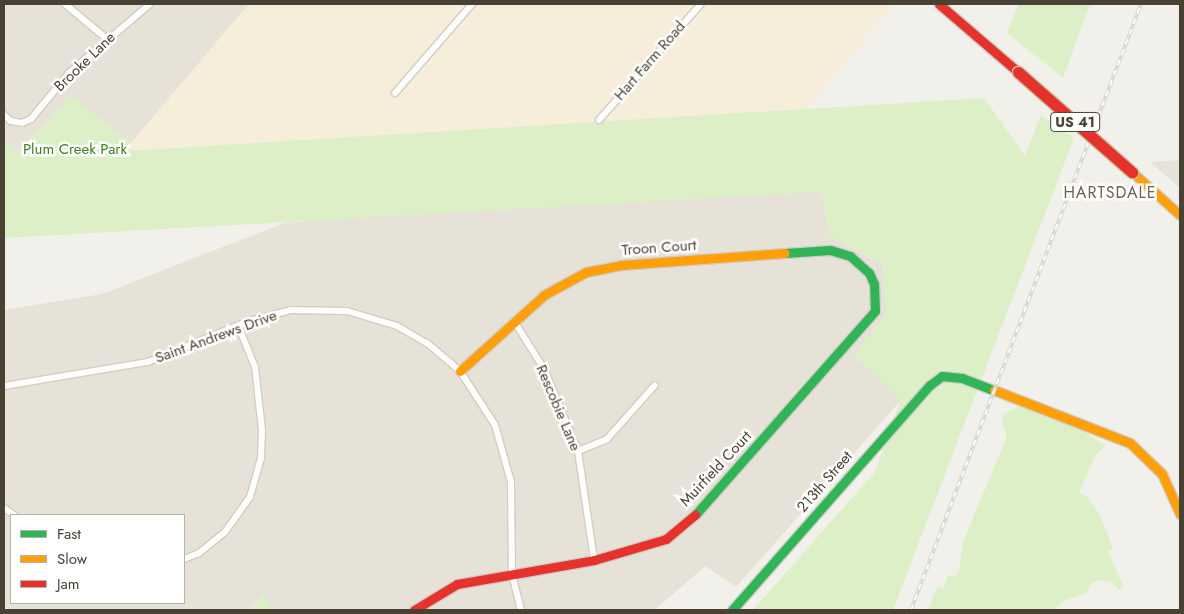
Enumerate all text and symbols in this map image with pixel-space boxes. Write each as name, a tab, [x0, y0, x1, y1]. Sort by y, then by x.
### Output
street label: Hart Farm Road	[611, 18, 689, 104]
street label: Brooke Lane	[51, 28, 119, 96]
road number: US 41	[1050, 110, 1100, 134]
park label: Plum Creek Park	[23, 141, 127, 159]
district label: HARTSDALE	[1062, 183, 1158, 203]
street label: Troon Court	[621, 236, 697, 260]
street label: Saint Andrews Drive	[153, 307, 279, 367]
street label: Rescobie Lane	[532, 362, 584, 454]
street label: Muirfield Court	[676, 428, 756, 510]
street label: 213th Street	[794, 448, 856, 516]
legend	[10, 514, 185, 604]
text: Fast	[57, 523, 81, 545]
text: Slow	[57, 548, 87, 570]
text: Jam	[57, 573, 80, 595]

